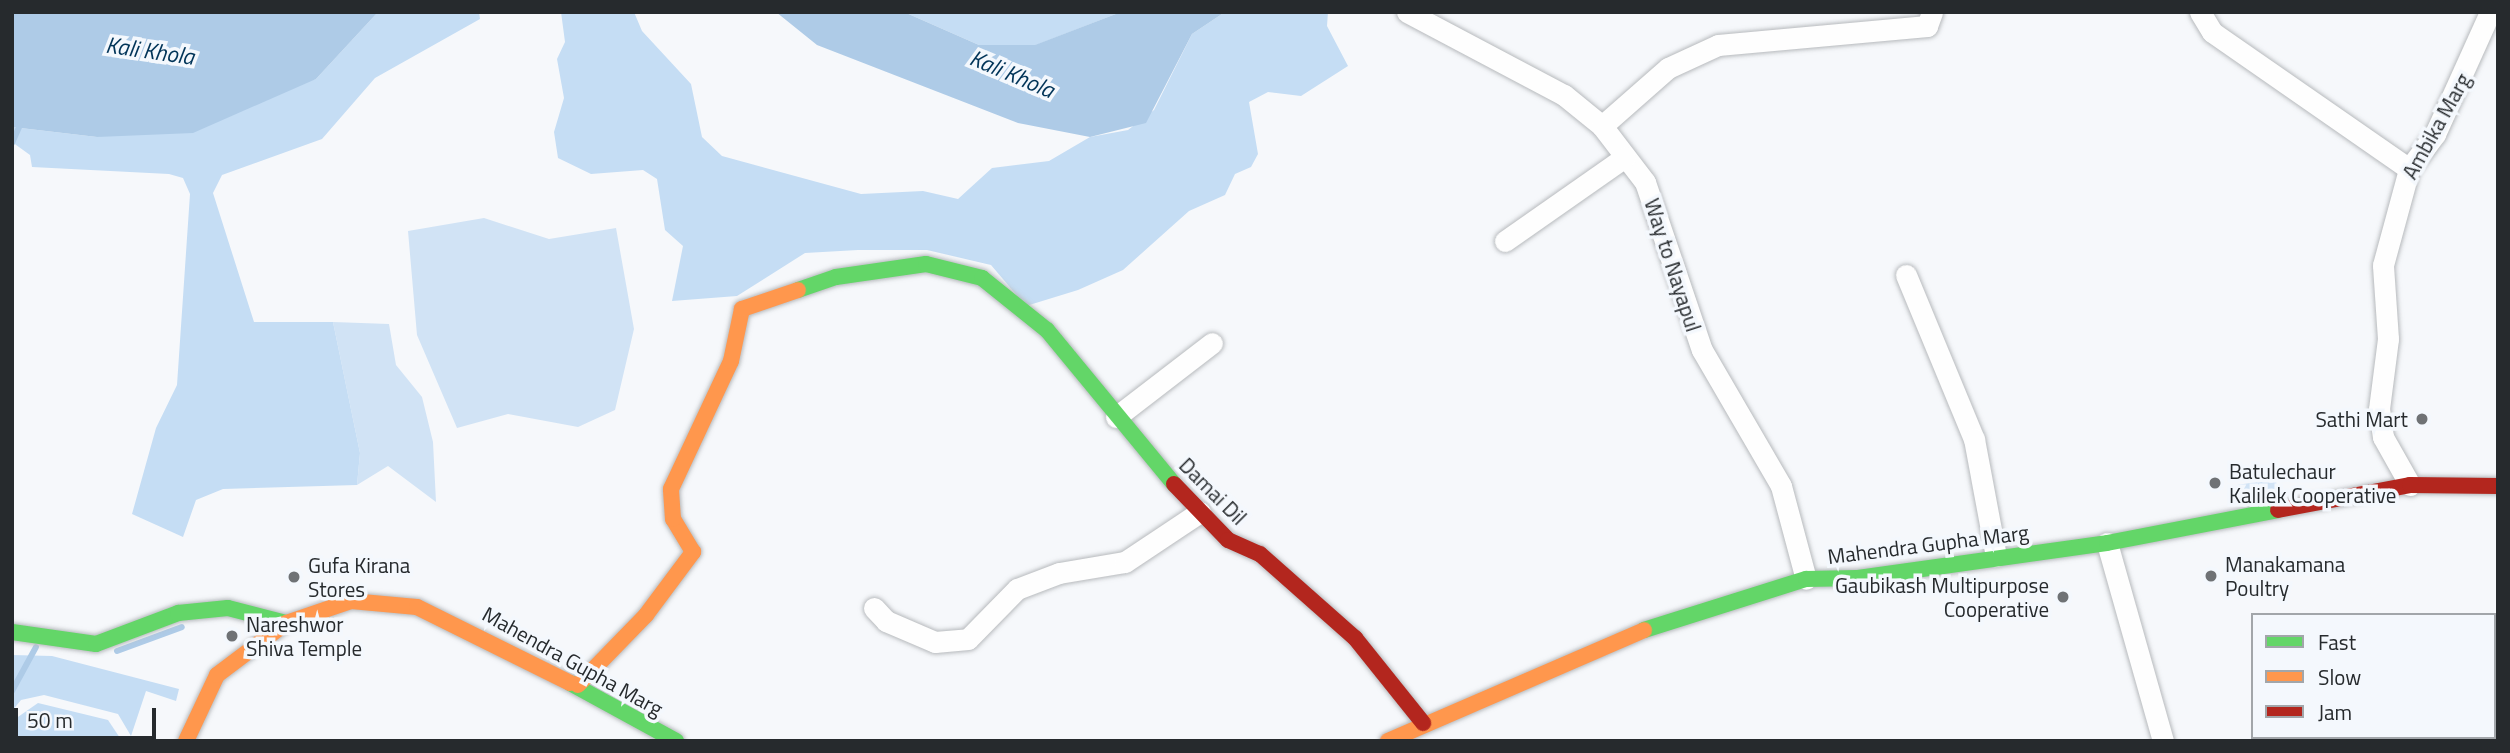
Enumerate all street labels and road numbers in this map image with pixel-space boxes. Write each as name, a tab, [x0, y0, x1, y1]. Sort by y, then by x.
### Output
street label: Ambika Marg	[2397, 69, 2475, 183]
street label: Way to Nayapul	[1640, 195, 1706, 335]
street label: Damai Dil	[1174, 452, 1252, 530]
street label: Mahendra Gupha Marg	[1826, 519, 2030, 569]
street label: Mahendra Gupha Marg	[478, 601, 668, 721]

